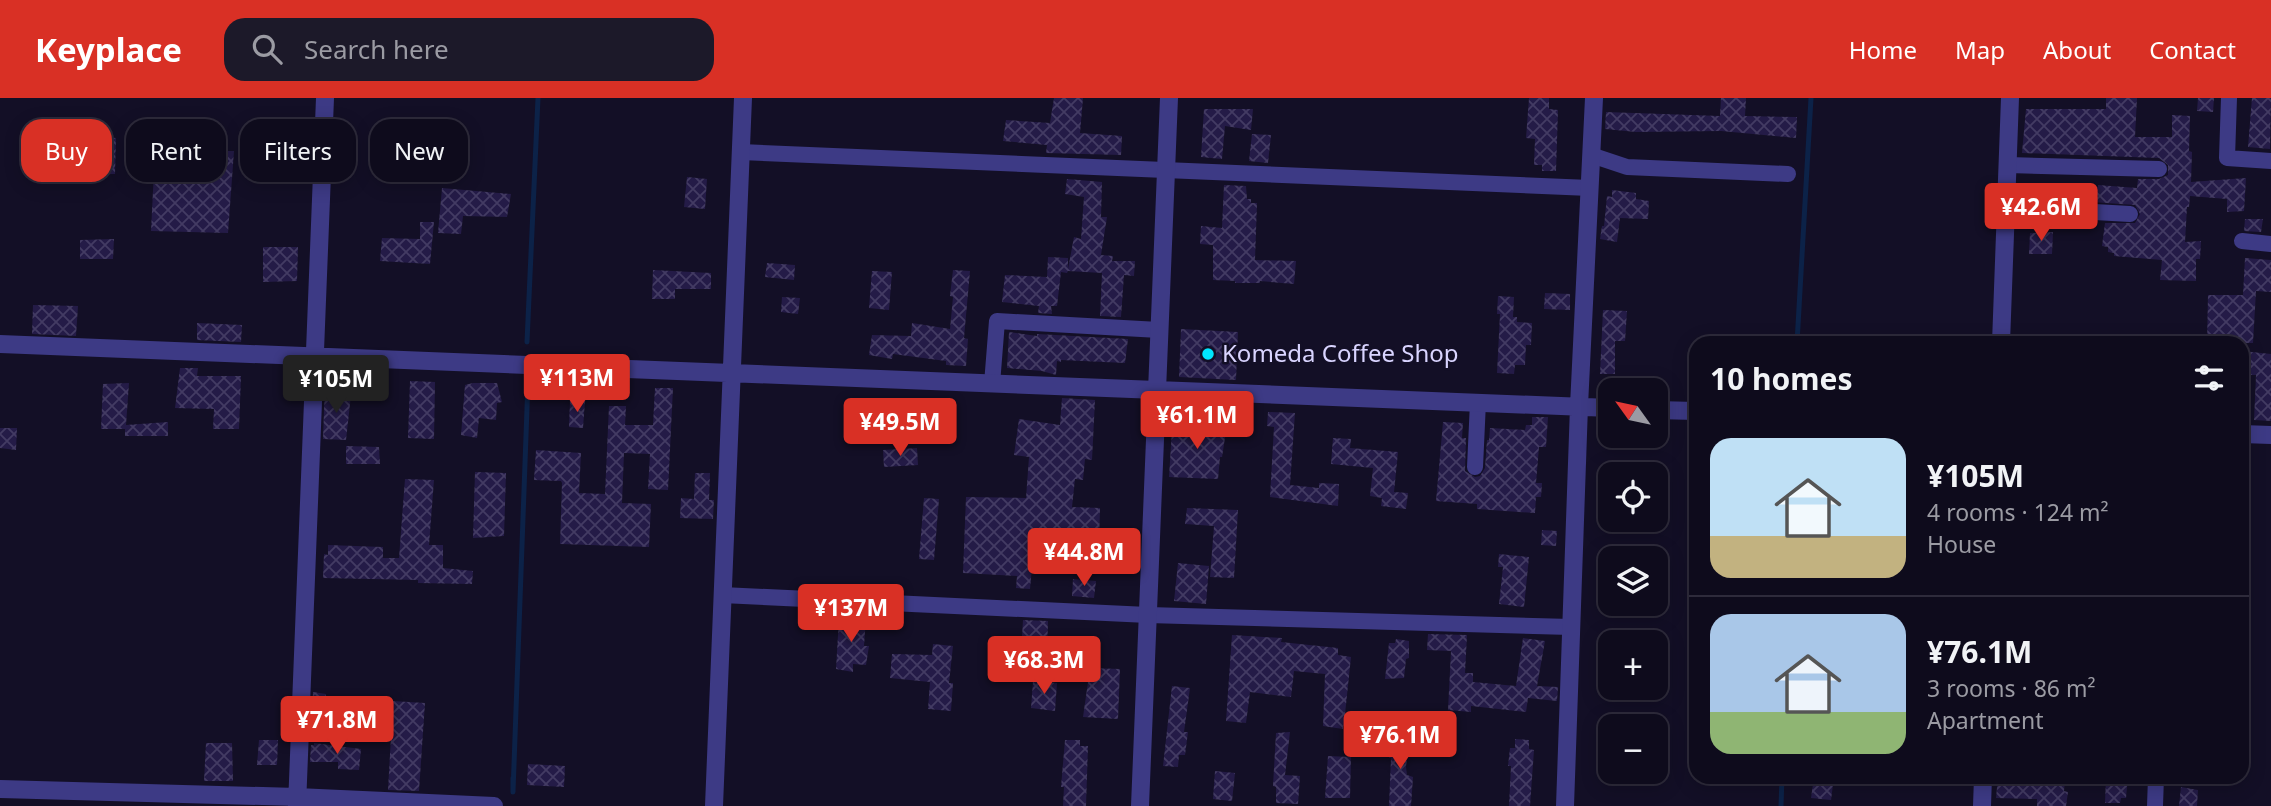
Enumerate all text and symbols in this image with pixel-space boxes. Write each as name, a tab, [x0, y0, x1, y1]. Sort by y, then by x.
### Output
search box	[224, 18, 714, 81]
text: Keyplace	[35, 27, 182, 72]
icon: search	[248, 30, 286, 68]
text: Search here	[304, 31, 449, 67]
text: Home	[1849, 33, 1917, 66]
text: Map	[1955, 33, 2005, 66]
text: About	[2043, 33, 2111, 66]
text: Contact	[2149, 33, 2236, 66]
chip: Buy	[21, 119, 112, 182]
chip: Rent	[126, 119, 226, 182]
chip: Filters	[240, 119, 356, 182]
chip: New	[370, 119, 468, 182]
pin: ¥42.6M	[1984, 184, 2098, 243]
text: ¥42.6M	[2001, 190, 2081, 222]
place label: Komeda Coffee Shop	[1222, 336, 1459, 369]
marker: Komeda Coffee Shop	[1200, 346, 1216, 362]
pin: ¥113M	[528, 354, 626, 414]
pin: ¥105M	[287, 356, 385, 415]
text: 10 homes	[1710, 358, 1853, 399]
icon: filters	[2190, 359, 2228, 397]
text: ¥113M	[540, 361, 614, 393]
text: ¥105M	[299, 362, 373, 394]
north arrow	[1598, 378, 1668, 448]
map controls	[1598, 378, 1668, 784]
pin: ¥61.1M	[1140, 392, 1254, 451]
pin: ¥49.5M	[843, 398, 957, 458]
text: ¥61.1M	[1157, 398, 1237, 430]
text: ¥49.5M	[860, 405, 940, 437]
text: ¥105M	[1927, 455, 2024, 496]
button: locate	[1598, 462, 1668, 532]
icon: home	[1766, 466, 1850, 550]
text: 4 rooms · 124 m²	[1927, 496, 2109, 528]
pin: ¥44.8M	[1027, 528, 1141, 588]
text: House	[1927, 528, 1996, 560]
text: ¥44.8M	[1044, 535, 1124, 567]
button: layers	[1598, 546, 1668, 616]
pin: ¥137M	[802, 584, 900, 644]
text: ¥137M	[814, 591, 888, 623]
button: +	[1598, 630, 1668, 700]
text: ¥76.1M	[1927, 631, 2032, 672]
pin: ¥68.3M	[987, 636, 1101, 696]
icon: home	[1766, 642, 1850, 726]
text: ¥68.3M	[1004, 643, 1084, 675]
text: 3 rooms · 86 m²	[1927, 672, 2096, 704]
pin: ¥71.8M	[280, 696, 394, 756]
text: ¥71.8M	[297, 703, 377, 735]
text: Apartment	[1927, 704, 2044, 736]
pin: ¥76.1M	[1343, 712, 1457, 771]
button: −	[1598, 714, 1668, 784]
text: ¥76.1M	[1360, 718, 1440, 750]

